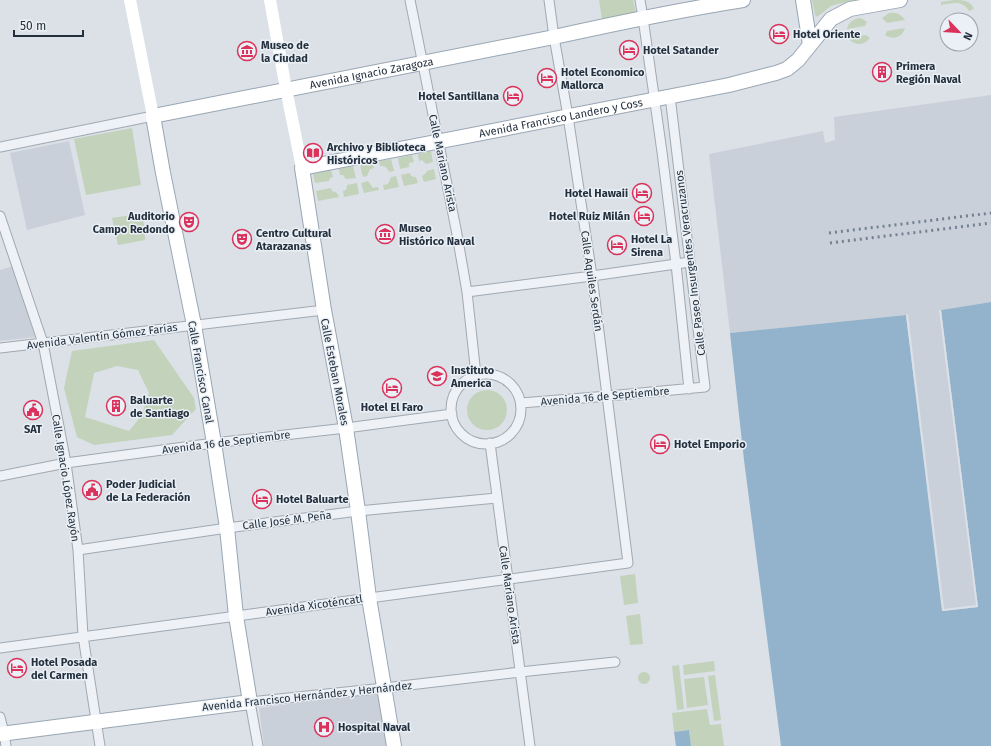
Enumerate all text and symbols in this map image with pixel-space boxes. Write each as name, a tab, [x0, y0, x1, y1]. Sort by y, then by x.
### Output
scale bar	[14, 12, 83, 38]
north arrow	[939, 12, 979, 52]
text: 50 m	[20, 19, 46, 33]
hotel icon: Hotel Oriente	[768, 23, 790, 45]
place label: Hotel Oriente	[793, 28, 860, 41]
text: N	[960, 30, 975, 42]
place label: Museo de la Ciudad	[261, 39, 309, 65]
hotel icon: Hotel Satander	[618, 39, 640, 61]
museum icon: Museo de la Ciudad	[236, 40, 258, 62]
place label: Hotel Satander	[643, 44, 719, 57]
street label: Avenida Ignacio Zaragoza	[309, 55, 435, 92]
place label: Primera Región Naval	[896, 60, 962, 86]
building icon: Primera Región Naval	[871, 61, 893, 83]
place label: Hotel Economico Mallorca	[561, 66, 645, 92]
hotel icon: Hotel Economico Mallorca	[536, 67, 558, 89]
hotel icon: Hotel Santillana	[502, 85, 524, 107]
place label: Hotel Santillana	[418, 90, 499, 103]
street label: Avenida Francisco Landero y Coss	[478, 96, 644, 140]
street label: Calle Mariano Arista	[426, 113, 459, 213]
place label: Archivo y Biblioteca Históricos	[326, 141, 426, 167]
library icon: Archivo y Biblioteca Históricos	[302, 142, 324, 164]
street label: Calle Paseo Insurgentes Veracruzanos	[673, 169, 708, 356]
hotel icon: Hotel Hawaii	[631, 182, 653, 204]
place label: Hotel Hawaii	[565, 187, 628, 200]
hotel icon: Hotel Ruiz Milán	[633, 205, 655, 227]
place label: Auditorio Campo Redondo	[93, 210, 176, 236]
place label: Hotel Ruiz Milán	[549, 210, 630, 223]
theatre icon: Auditorio Campo Redondo	[178, 211, 200, 233]
place label: Museo Histórico Naval	[399, 222, 475, 248]
museum icon: Museo Histórico Naval	[374, 223, 396, 245]
place label: Centro Cultural Atarazanas	[255, 227, 332, 253]
theatre icon: Centro Cultural Atarazanas	[231, 228, 253, 250]
street label: Calle Aquiles Serdán	[578, 230, 605, 332]
place label: Hotel La Sirena	[631, 233, 672, 259]
hotel icon: Hotel La Sirena	[606, 234, 628, 256]
street label: Calle Esteban Morales	[318, 317, 351, 427]
street label: Calle Francisco Canal	[185, 320, 216, 424]
street label: Avenida Valentín Gómez Farías	[26, 321, 178, 352]
place label: Instituto America	[450, 364, 495, 390]
school or university icon: Instituto America	[426, 365, 448, 387]
hotel icon: Hotel El Faro	[381, 377, 403, 399]
street label: Avenida 16 de Septiembre	[540, 384, 670, 409]
place label: Baluarte de Santiago	[130, 394, 190, 420]
building icon: Baluarte de Santiago	[105, 395, 127, 417]
public building icon: SAT	[22, 399, 44, 421]
place label: Hotel El Faro	[361, 401, 424, 414]
street label: Calle Ignacio López Rayón	[49, 413, 82, 543]
place label: SAT	[24, 423, 42, 436]
street label: Avenida 16 de Septiembre	[161, 428, 291, 457]
hotel icon: Hotel Emporio	[649, 433, 671, 455]
place label: Hotel Emporio	[674, 438, 746, 451]
place label: Poder Judicial de La Federación	[106, 478, 190, 504]
public building icon: Poder Judicial de La Federación	[81, 479, 103, 501]
hotel icon: Hotel Baluarte	[251, 488, 273, 510]
place label: Hotel Baluarte	[276, 493, 349, 506]
street label: Calle José M. Peña	[242, 509, 332, 532]
street label: Calle Mariano Arista	[496, 545, 523, 645]
street label: Avenida Xicoténcatl	[265, 592, 363, 619]
place label: Hotel Posada del Carmen	[31, 656, 97, 682]
hotel icon: Hotel Posada del Carmen	[6, 657, 28, 679]
street label: Avenida Francisco Hernández y Hernández	[201, 679, 413, 714]
hospital icon: Hospital Naval	[313, 716, 335, 738]
place label: Hospital Naval	[338, 721, 411, 734]

